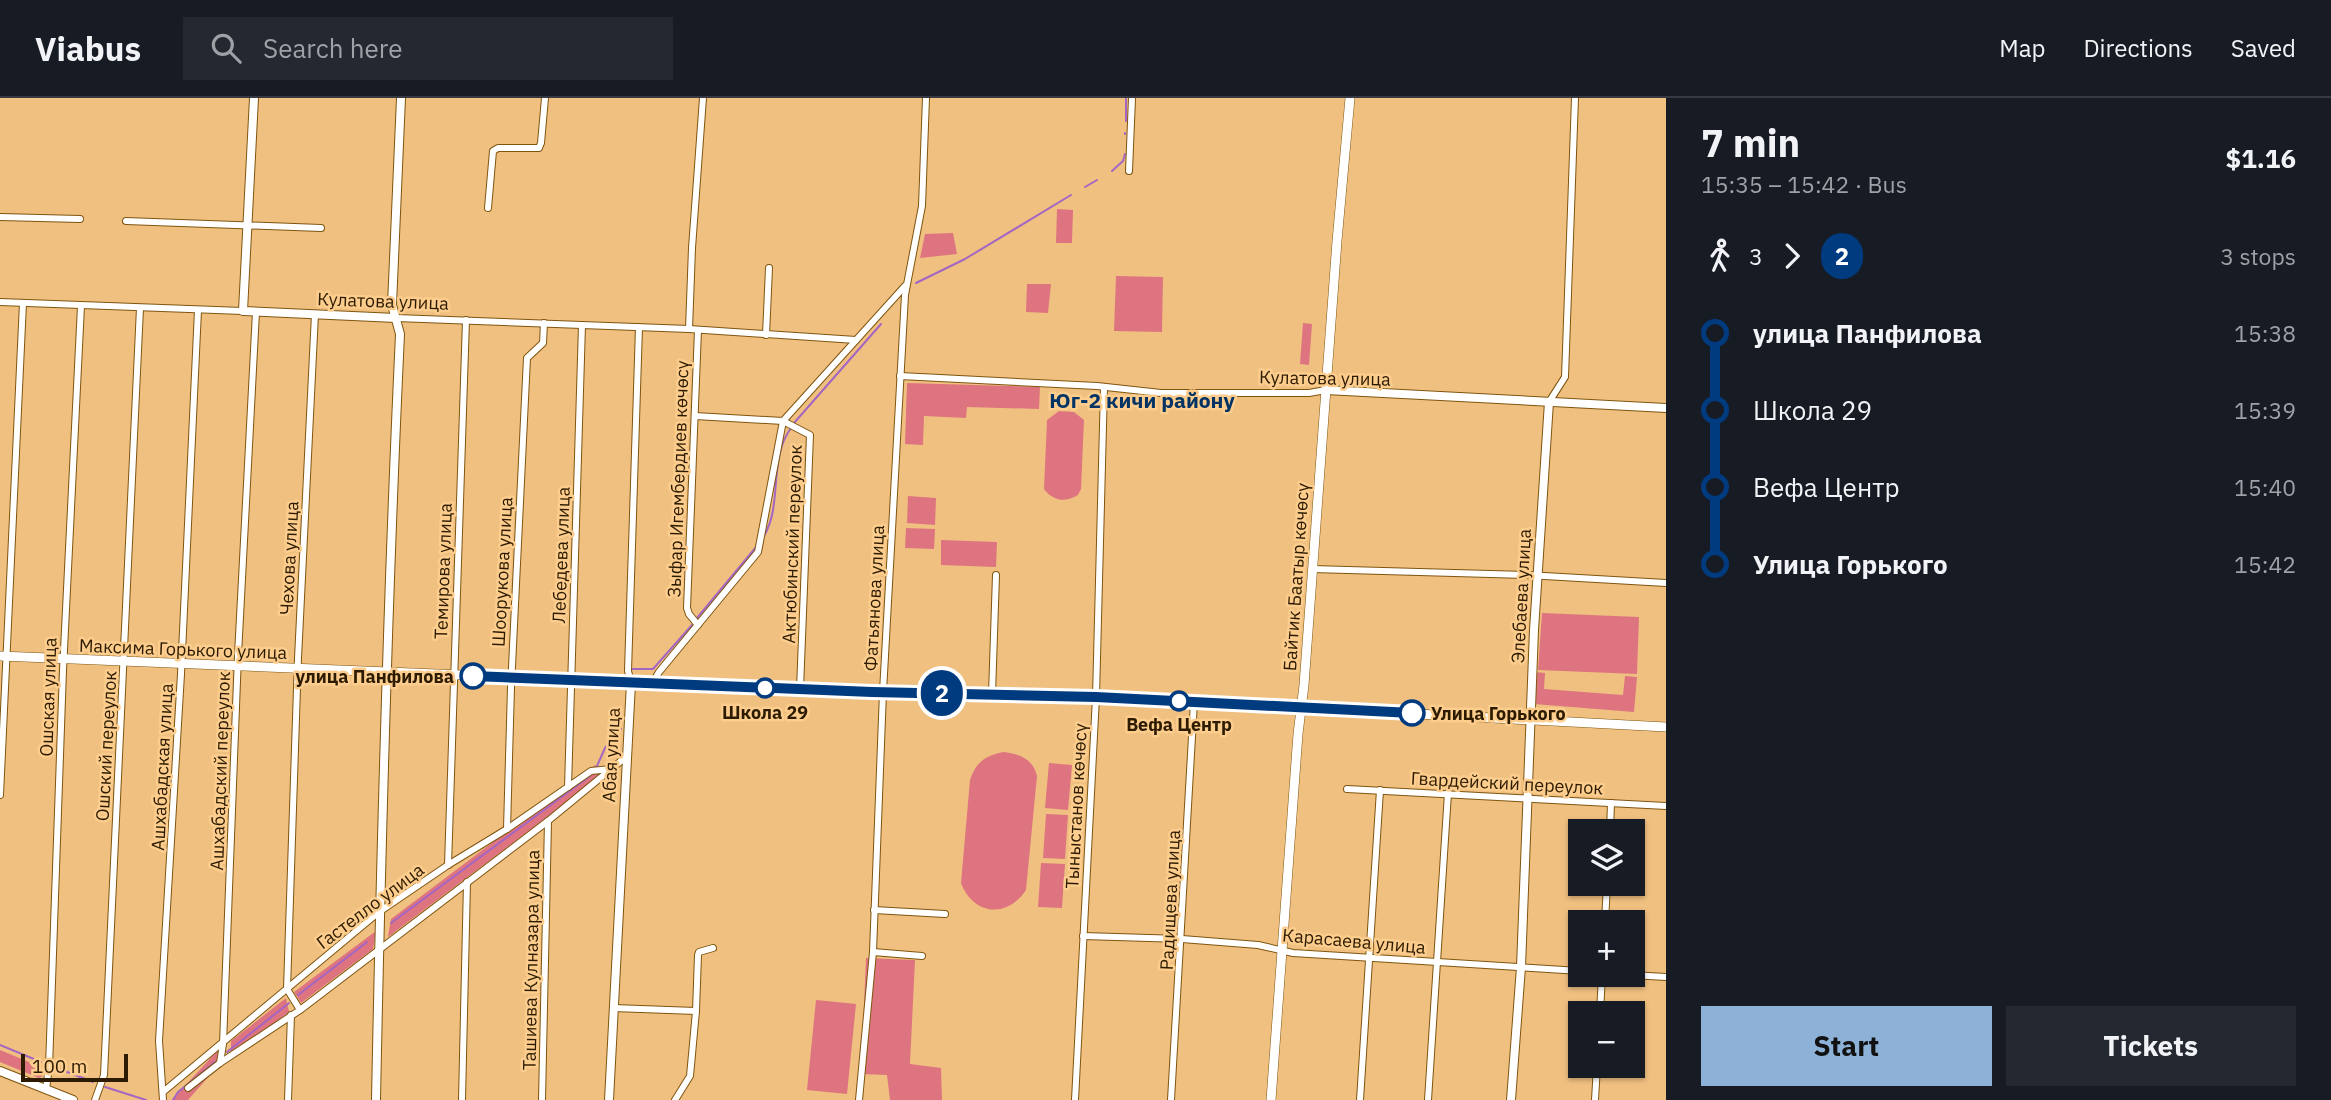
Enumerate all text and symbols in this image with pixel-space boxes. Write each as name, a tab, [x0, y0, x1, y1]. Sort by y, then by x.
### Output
search box	[183, 17, 673, 80]
text: Viabus	[35, 27, 141, 70]
icon: search	[207, 29, 245, 67]
text: Search here	[263, 31, 402, 65]
text: Map	[1999, 32, 2045, 64]
text: Directions	[2083, 32, 2193, 64]
text: Saved	[2231, 32, 2296, 64]
text: 7 min	[1701, 118, 1800, 167]
text: $1.16	[2226, 141, 2296, 175]
text: 15:35 – 15:42 · Bus	[1701, 169, 1907, 199]
icon: walk	[1701, 237, 1739, 275]
icon: forward	[1773, 237, 1811, 275]
text: 2	[1835, 240, 1849, 272]
text: 3	[1749, 241, 1763, 271]
text: 3 stops	[2220, 241, 2296, 271]
street label: Кулатова улица	[317, 287, 450, 315]
text: улица Панфилова	[1753, 316, 1982, 350]
text: 15:38	[2234, 318, 2296, 348]
street label: Зыфар Игембердиев көчөсү	[662, 360, 694, 598]
street label: Кулатова улица	[1259, 365, 1391, 391]
district label: Юг-2 кичи району	[1049, 386, 1235, 414]
text: Школа 29	[1753, 393, 1872, 427]
text: 15:39	[2234, 395, 2296, 425]
street label: Актюбинский переулок	[777, 444, 807, 644]
text: Вефа Центр	[1753, 470, 1900, 504]
text: 15:40	[2234, 472, 2296, 502]
street label: Байтик Баатыр көчөсү	[1278, 482, 1314, 672]
street label: Лебедева улица	[547, 486, 575, 624]
street label: Шоорукова улица	[487, 496, 517, 648]
street label: Чехова улица	[275, 500, 303, 616]
street label: Темирова улица	[429, 502, 457, 640]
street label: Фатьянова улица	[859, 524, 889, 672]
street label: Элебаева улица	[1506, 528, 1536, 664]
text: Улица Горького	[1753, 547, 1948, 581]
text: 15:42	[2234, 549, 2296, 579]
street label: Максима Горького улица	[79, 634, 288, 664]
street label: Ошская улица	[34, 637, 62, 757]
marker: улица Панфилова	[460, 663, 486, 689]
place label: улица Панфилова	[296, 665, 454, 688]
street label: Ошский переулок	[91, 670, 121, 822]
line badge: 2	[919, 670, 965, 716]
street label: Ашхабадский переулок	[205, 671, 235, 871]
text: 2	[935, 677, 949, 709]
marker: Школа 29	[755, 678, 775, 698]
street label: Ашхабадская улица	[146, 682, 178, 851]
marker: Вефа Центр	[1169, 691, 1189, 711]
marker: Улица Горького	[1399, 700, 1425, 726]
place label: Школа 29	[722, 701, 808, 724]
place label: Улица Горького	[1431, 702, 1566, 725]
street label: Абая улица	[597, 707, 625, 803]
place label: Вефа Центр	[1126, 713, 1232, 736]
street label: Тыныстанов көчөсү	[1060, 723, 1092, 889]
street label: Гвардейский переулок	[1410, 766, 1604, 800]
map controls	[1568, 819, 1645, 1078]
button: layers	[1568, 819, 1645, 896]
street label: Радищева улица	[1155, 829, 1185, 971]
street label: Ташиева Кулназара улица	[518, 849, 544, 1070]
street label: Гастелло улица	[312, 858, 429, 954]
button: +	[1568, 910, 1645, 987]
street label: Карасаева улица	[1281, 923, 1427, 959]
button: −	[1568, 1001, 1645, 1078]
button: Start	[1701, 1006, 1992, 1086]
button: Tickets	[2006, 1006, 2296, 1086]
scale bar	[21, 1051, 128, 1083]
text: 100 m	[32, 1054, 87, 1078]

